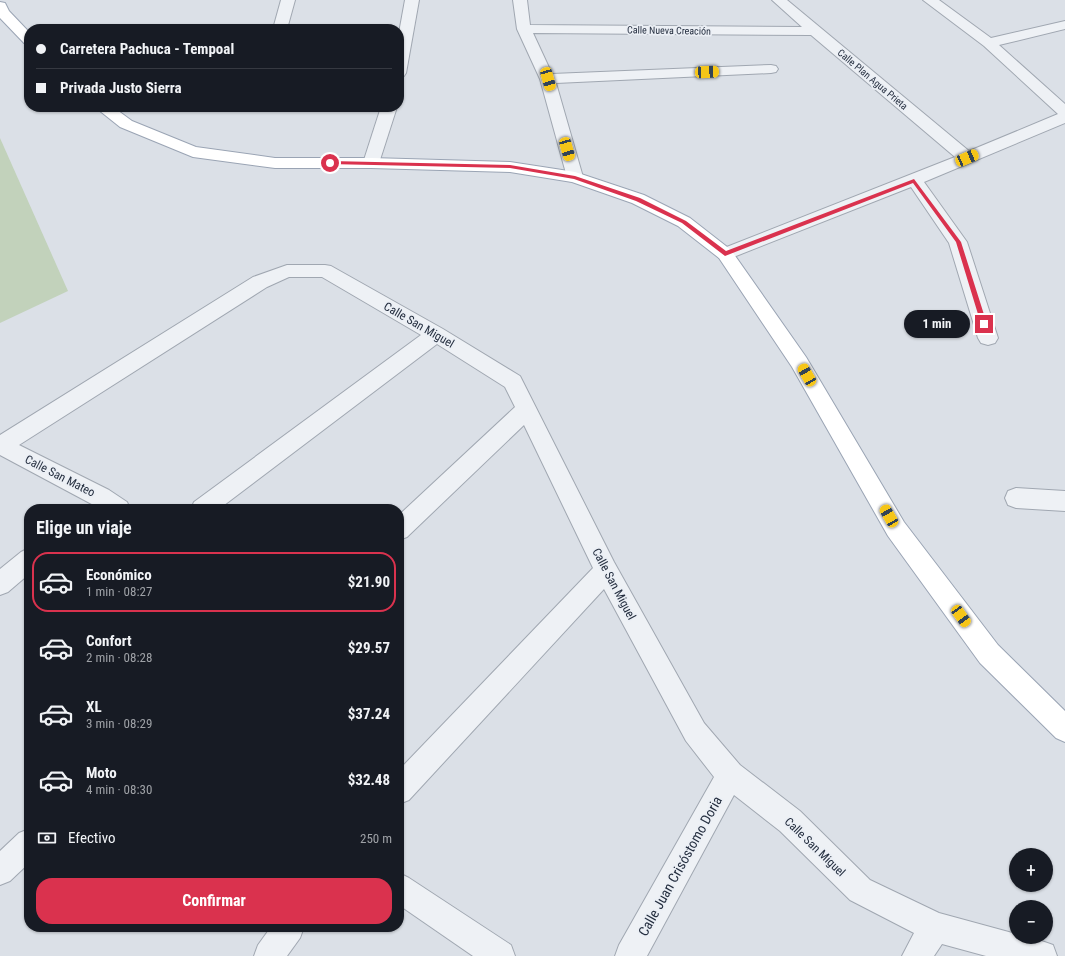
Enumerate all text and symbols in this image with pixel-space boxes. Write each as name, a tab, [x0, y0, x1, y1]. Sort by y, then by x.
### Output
street label: Calle Nueva Creación	[627, 24, 711, 37]
text: Carretera Pachuca - Tempoal	[60, 40, 234, 58]
street label: Calle Plan Agua Prieta	[836, 47, 910, 112]
car	[695, 65, 719, 79]
car	[539, 66, 557, 92]
text: Privada Justo Sierra	[60, 79, 182, 97]
car	[558, 136, 576, 162]
car	[954, 148, 980, 168]
route start	[321, 154, 339, 172]
street label: Calle San Miguel	[381, 299, 457, 351]
callout: 1 min	[904, 310, 970, 338]
route end	[975, 315, 993, 333]
text: 1 min	[923, 316, 951, 331]
car	[796, 362, 818, 388]
street label: Calle San Mateo	[23, 452, 97, 500]
car	[878, 503, 900, 529]
text: Elige un viaje	[36, 517, 132, 538]
street label: Calle San Miguel	[589, 546, 639, 622]
icon: car	[38, 564, 74, 600]
text: Económico	[86, 566, 152, 584]
text: $21.90	[348, 573, 390, 591]
text: 1 min · 08:27	[86, 584, 152, 599]
car	[949, 603, 973, 629]
icon: car	[38, 630, 74, 666]
text: Confort	[86, 632, 132, 650]
text: $29.57	[348, 639, 390, 657]
text: 2 min · 08:28	[86, 650, 152, 665]
icon: car	[38, 696, 74, 732]
text: XL	[86, 698, 102, 716]
text: $37.24	[348, 705, 390, 723]
text: 3 min · 08:29	[86, 716, 152, 731]
icon: car	[38, 762, 74, 798]
text: Moto	[86, 764, 117, 782]
text: $32.48	[348, 771, 390, 789]
text: 4 min · 08:30	[86, 782, 152, 797]
street label: Calle Juan Crisóstomo Doria	[635, 793, 725, 939]
street label: Calle San Miguel	[782, 815, 848, 879]
icon: cash	[36, 827, 58, 849]
text: Efectivo	[68, 829, 116, 847]
text: 250 m	[360, 831, 392, 846]
map controls	[1009, 848, 1053, 944]
button: +	[1009, 848, 1053, 892]
button: Confirmar	[36, 878, 392, 924]
button: −	[1009, 900, 1053, 944]

